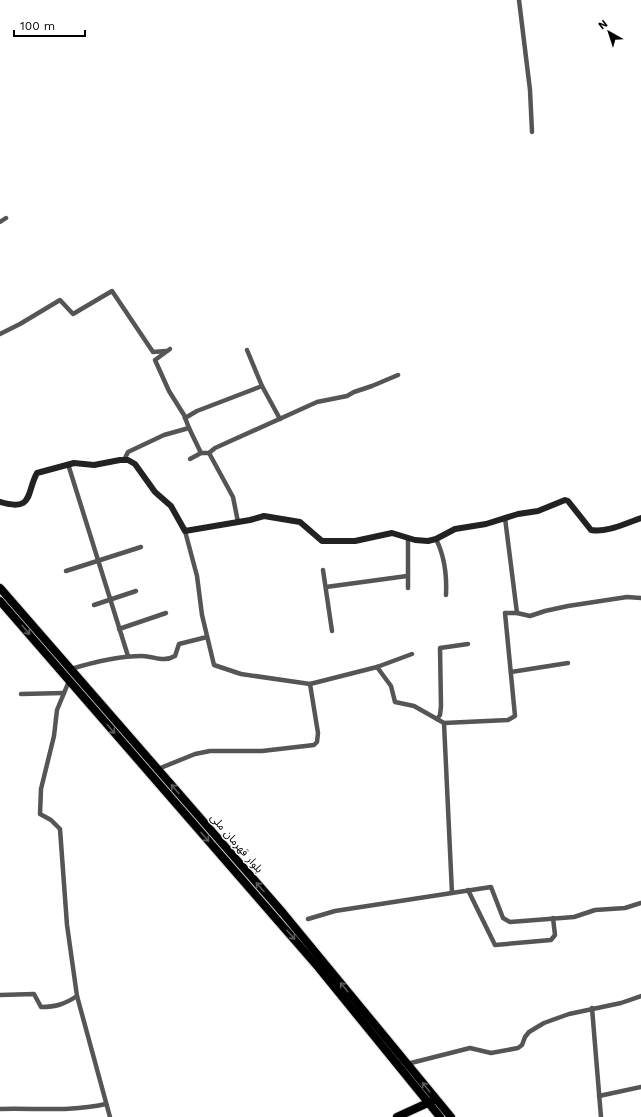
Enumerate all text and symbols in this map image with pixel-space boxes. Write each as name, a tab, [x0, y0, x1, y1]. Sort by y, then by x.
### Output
scale bar	[14, 12, 85, 38]
north arrow	[589, 12, 629, 52]
text: N	[596, 17, 610, 32]
text: 100 m	[20, 19, 55, 33]
one-way arrow	[21, 625, 30, 636]
one-way arrow	[106, 723, 115, 734]
one-way arrow	[171, 784, 180, 794]
street label: بلوار قهرمان ملی	[208, 811, 266, 875]
one-way arrow	[201, 832, 210, 843]
one-way arrow	[256, 882, 265, 892]
one-way arrow	[286, 930, 295, 941]
one-way arrow	[339, 981, 348, 992]
one-way arrow	[422, 1082, 431, 1093]

